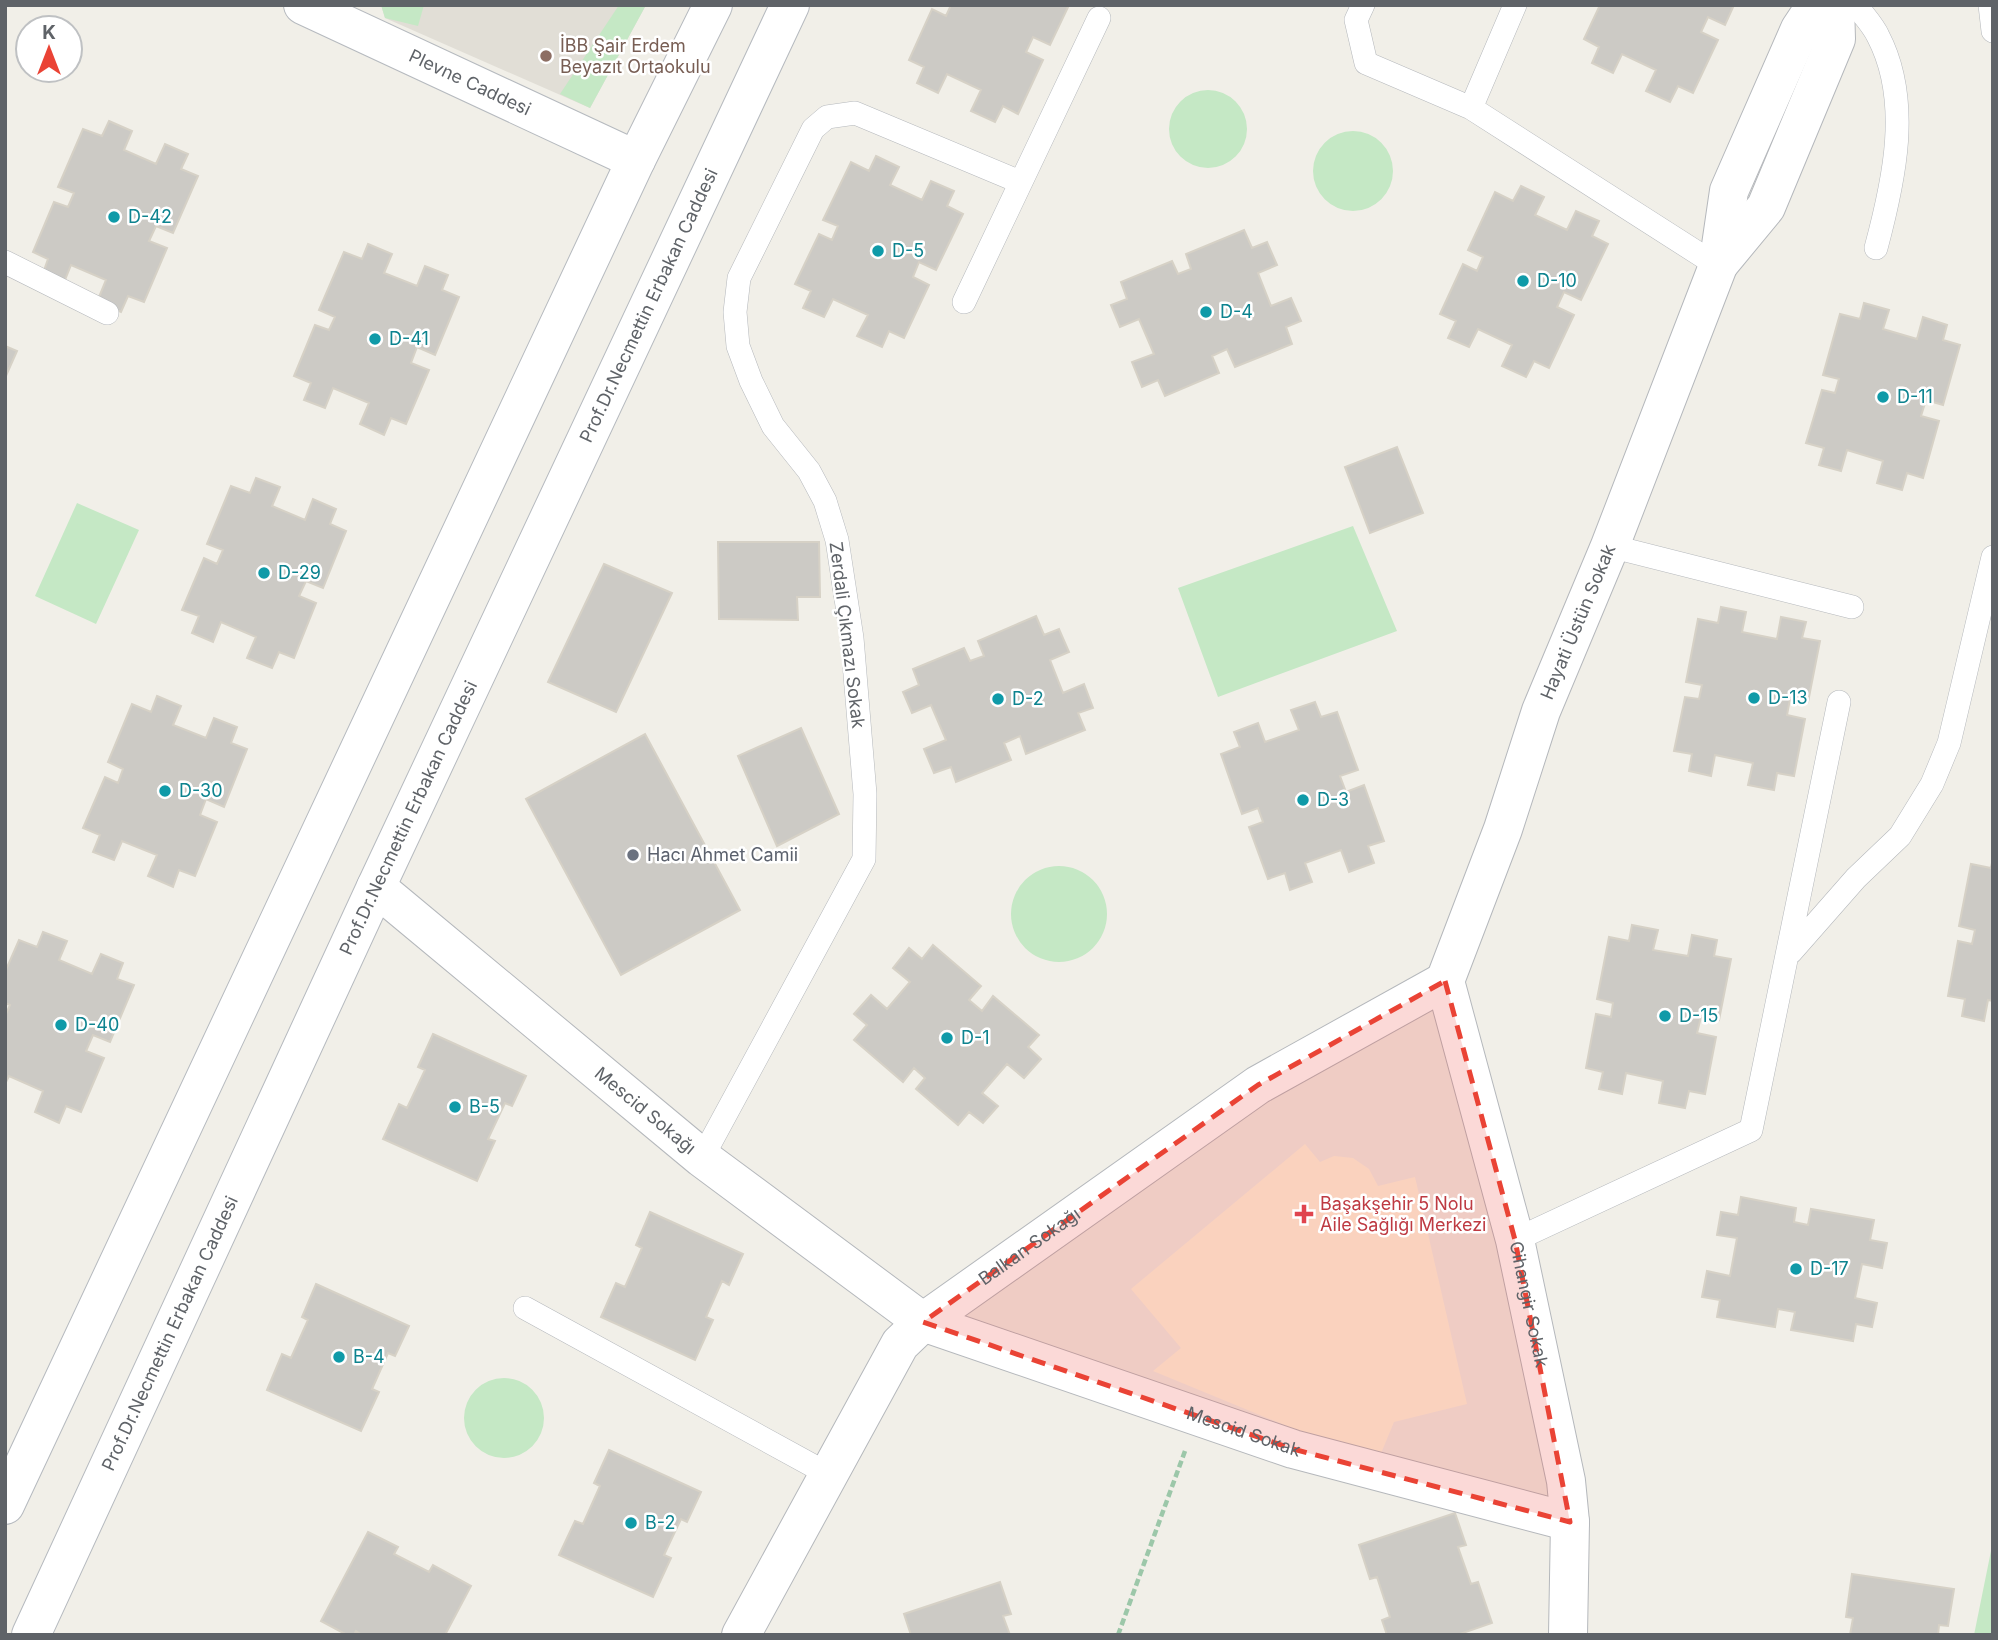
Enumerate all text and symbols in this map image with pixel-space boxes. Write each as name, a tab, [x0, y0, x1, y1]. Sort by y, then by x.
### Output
north arrow	[14, 14, 84, 84]
text: K	[42, 21, 56, 44]
place label: İBB Şair Erdem Beyazıt Ortaokulu	[560, 34, 711, 77]
street label: Plevne Caddesi	[406, 45, 534, 120]
marker: İBB Şair Erdem Beyazıt Ortaokulu	[538, 48, 554, 64]
street label: Prof.Dr.Necmettin Erbakan Caddesi	[575, 165, 722, 446]
place label: D-42	[128, 206, 172, 227]
marker: D-42	[106, 209, 122, 225]
place label: D-5	[892, 240, 924, 261]
marker: D-5	[870, 243, 886, 259]
place label: D-10	[1537, 270, 1577, 291]
marker: D-10	[1515, 273, 1531, 289]
place label: D-4	[1220, 301, 1253, 322]
marker: D-4	[1198, 304, 1214, 320]
place label: D-41	[389, 328, 429, 349]
marker: D-41	[367, 331, 383, 347]
place label: D-11	[1897, 386, 1933, 407]
marker: D-11	[1875, 389, 1891, 405]
street label: Zerdali Çıkmazı Sokak	[826, 540, 869, 730]
street label: Hayati Üstün Sokak	[1536, 541, 1619, 703]
place label: D-29	[278, 562, 321, 583]
marker: D-29	[256, 565, 272, 581]
street label: Prof.Dr.Necmettin Erbakan Caddesi	[335, 677, 481, 958]
place label: D-13	[1768, 687, 1808, 708]
place label: D-2	[1012, 688, 1044, 709]
marker: D-13	[1746, 690, 1762, 706]
marker: D-2	[990, 691, 1006, 707]
place label: D-30	[179, 780, 223, 801]
marker: D-30	[157, 783, 173, 799]
place label: D-3	[1317, 789, 1349, 810]
marker: D-3	[1295, 792, 1311, 808]
place label: Hacı Ahmet Camii	[647, 844, 798, 865]
marker: Hacı Ahmet Camii	[625, 847, 641, 863]
place label: D-15	[1679, 1005, 1719, 1026]
marker: D-15	[1657, 1008, 1673, 1024]
place label: D-40	[75, 1014, 119, 1035]
marker: D-40	[53, 1017, 69, 1033]
place label: D-1	[961, 1027, 990, 1048]
marker: D-1	[939, 1030, 955, 1046]
street label: Mescid Sokağı	[591, 1062, 700, 1158]
place label: B-5	[469, 1096, 500, 1117]
marker: B-5	[447, 1099, 463, 1115]
street label: Prof.Dr.Necmettin Erbakan Caddesi	[97, 1193, 242, 1474]
place label: Başakşehir 5 Nolu Aile Sağlığı Merkezi	[1320, 1193, 1486, 1235]
street label: Balkan Sokağı	[974, 1203, 1084, 1289]
marker: Başakşehir 5 Nolu Aile Sağlığı Merkezi	[1294, 1204, 1314, 1224]
street label: Cihangir Sokak	[1506, 1239, 1553, 1369]
place label: D-17	[1810, 1258, 1849, 1279]
marker: D-17	[1788, 1261, 1804, 1277]
place label: B-4	[353, 1346, 385, 1367]
marker: B-4	[331, 1349, 347, 1365]
street label: Mescid Sokak	[1184, 1402, 1303, 1461]
place label: B-2	[645, 1512, 675, 1533]
marker: B-2	[623, 1515, 639, 1531]

